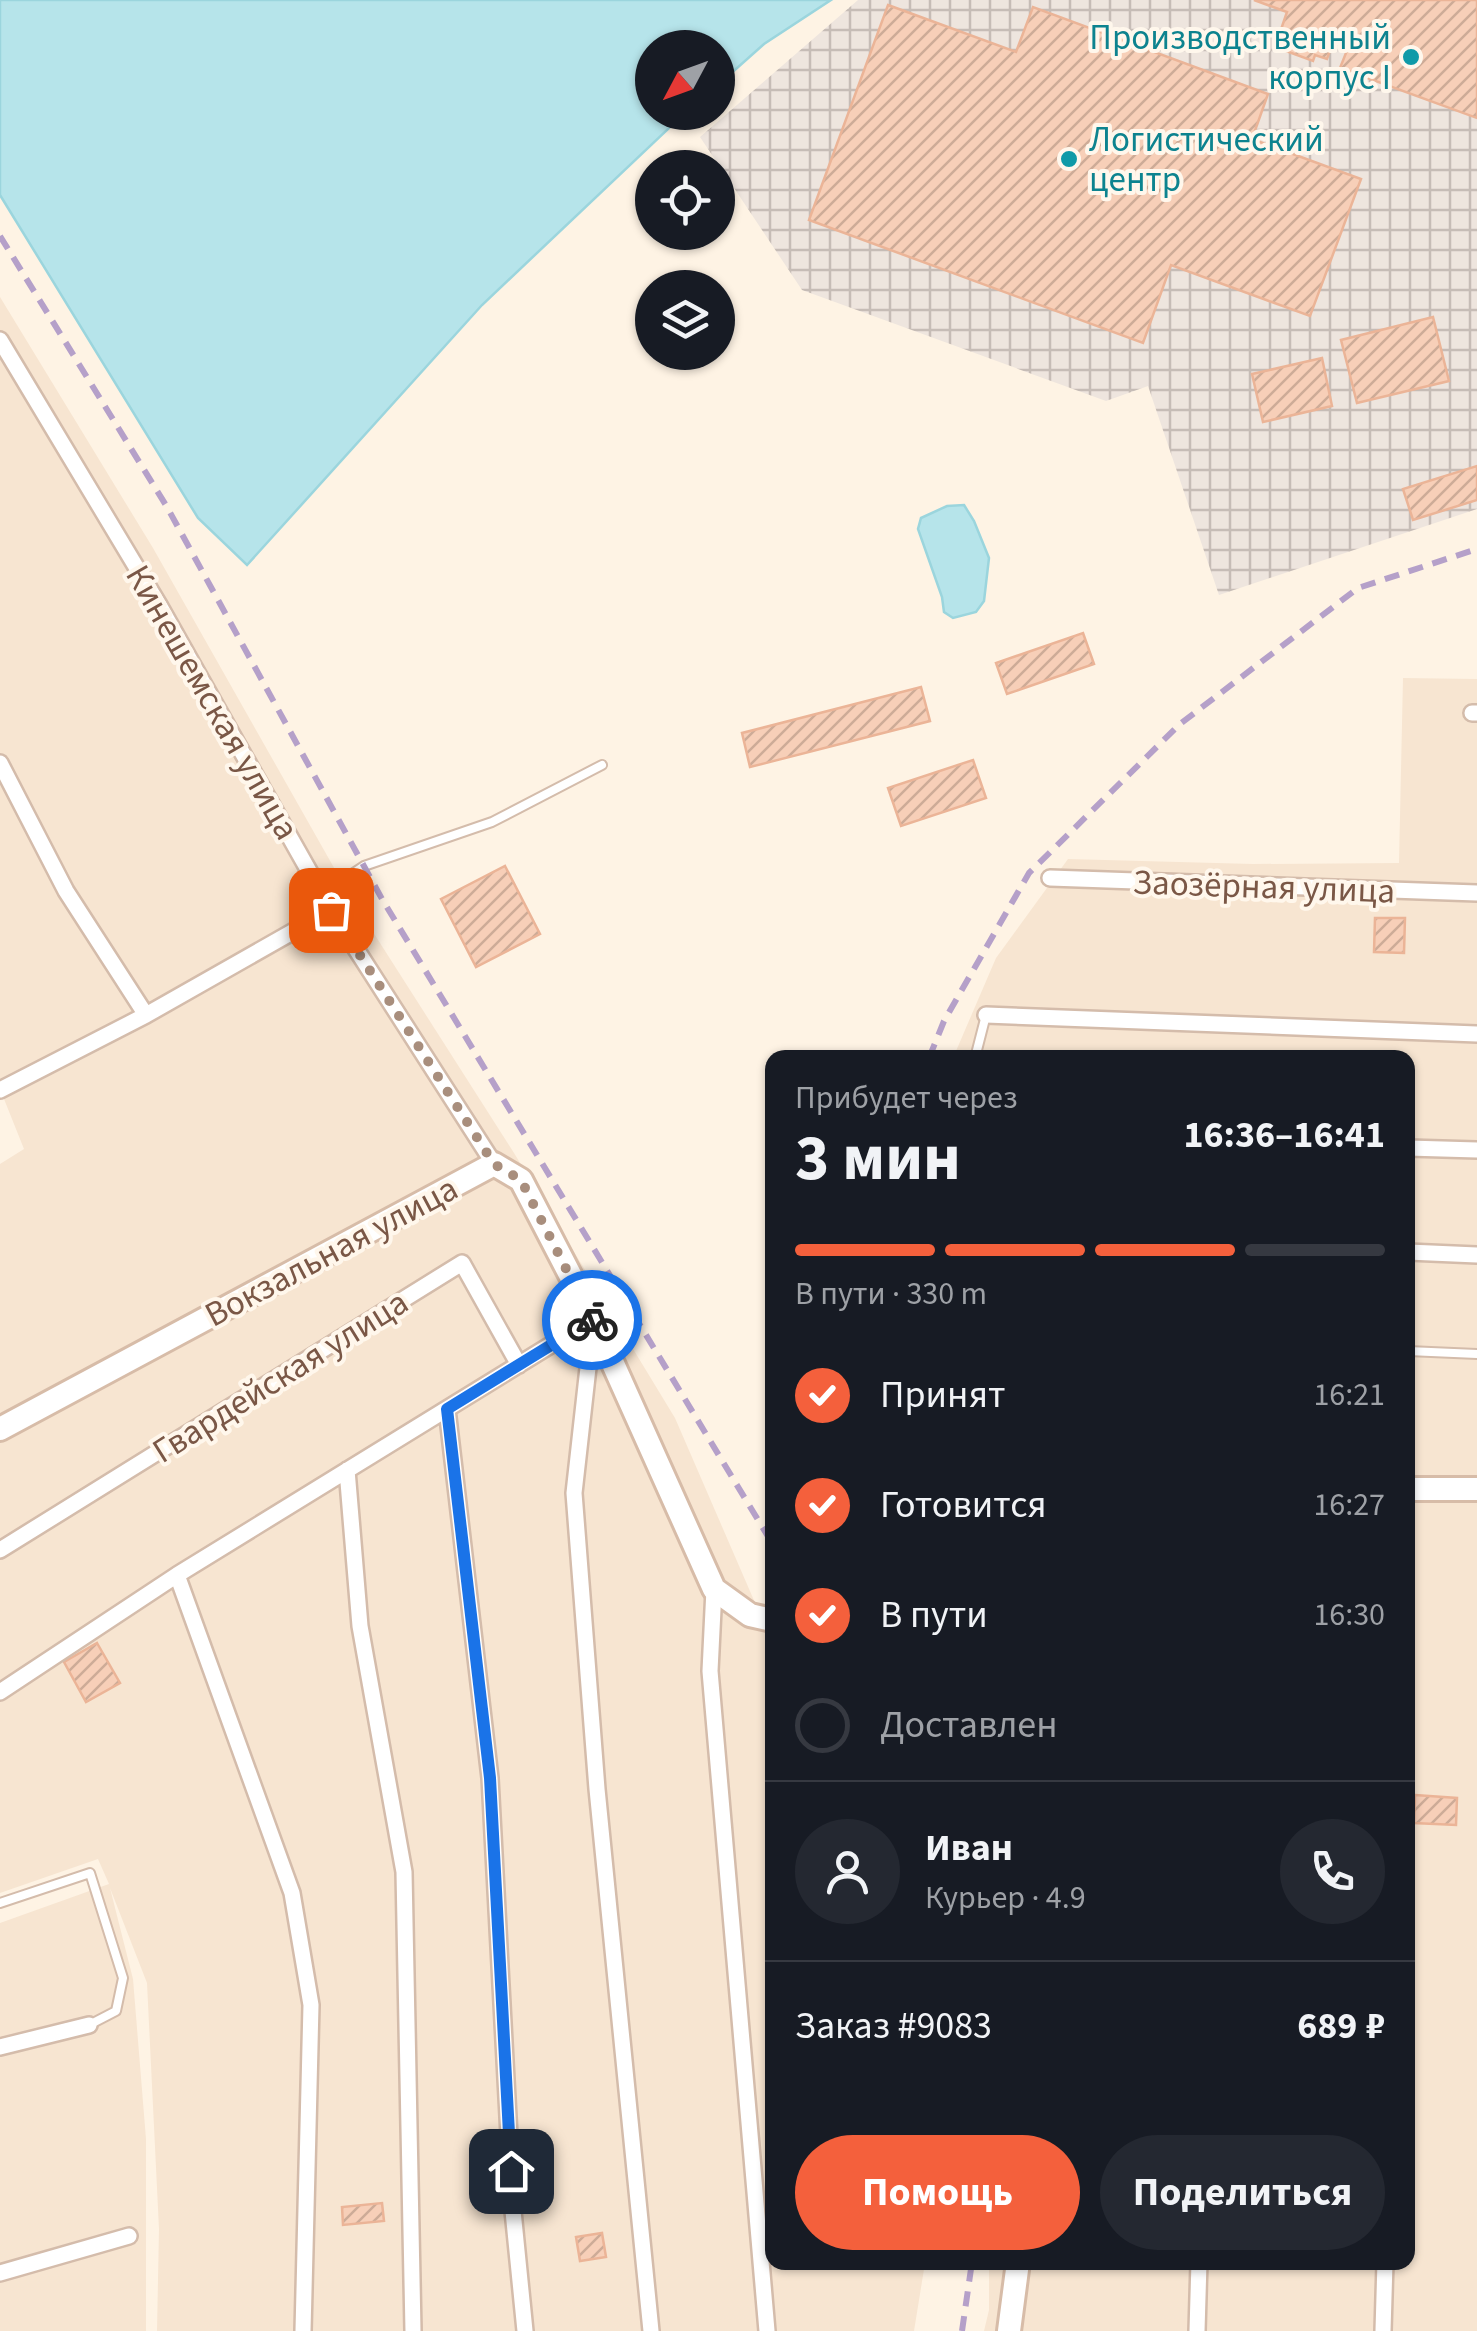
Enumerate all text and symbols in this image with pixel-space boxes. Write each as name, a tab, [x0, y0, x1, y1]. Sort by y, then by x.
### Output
place label: Производственный корпус I	[1089, 13, 1391, 103]
north arrow	[635, 30, 735, 130]
map controls	[635, 30, 735, 370]
marker: Производственный корпус I	[1400, 46, 1422, 68]
place label: Логистический центр	[1089, 115, 1324, 205]
marker: Логистический центр	[1058, 148, 1080, 170]
button: locate	[635, 150, 735, 250]
button: layers	[635, 270, 735, 370]
street label: Кинешемская улица	[113, 556, 311, 849]
street label: Заозёрная улица	[1132, 857, 1396, 917]
pin	[289, 868, 374, 953]
icon: bag	[304, 883, 359, 938]
text: Прибудет через	[795, 1075, 1018, 1121]
text: 16:36–16:41	[1183, 1108, 1385, 1162]
text: 3 мин	[795, 1112, 961, 1205]
street label: Вокзальная улица	[196, 1164, 467, 1340]
courier	[542, 1270, 642, 1370]
text: В пути · 330 m	[795, 1271, 987, 1317]
street label: Гвардейская улица	[143, 1278, 418, 1476]
icon: bike	[565, 1293, 620, 1348]
icon: check	[795, 1368, 850, 1423]
text: Принят	[880, 1368, 1005, 1422]
text: 16:21	[1313, 1372, 1385, 1418]
icon: check	[795, 1478, 850, 1533]
text: Готовится	[880, 1478, 1047, 1532]
text: 16:27	[1313, 1482, 1385, 1528]
icon: check	[795, 1588, 850, 1643]
text: В пути	[880, 1588, 988, 1642]
text: 16:30	[1313, 1592, 1385, 1638]
text: Доставлен	[880, 1698, 1058, 1752]
button: person	[795, 1819, 900, 1924]
button: phone	[1280, 1819, 1385, 1924]
text: Иван	[925, 1821, 1013, 1875]
text: Курьер · 4.9	[925, 1875, 1086, 1921]
text: Заказ #9083	[795, 1999, 992, 2053]
text: 689 ₽	[1297, 1999, 1385, 2053]
pin	[469, 2129, 554, 2214]
button: Помощь	[795, 2135, 1080, 2250]
button: Поделиться	[1100, 2135, 1385, 2250]
icon: home	[484, 2144, 539, 2199]

